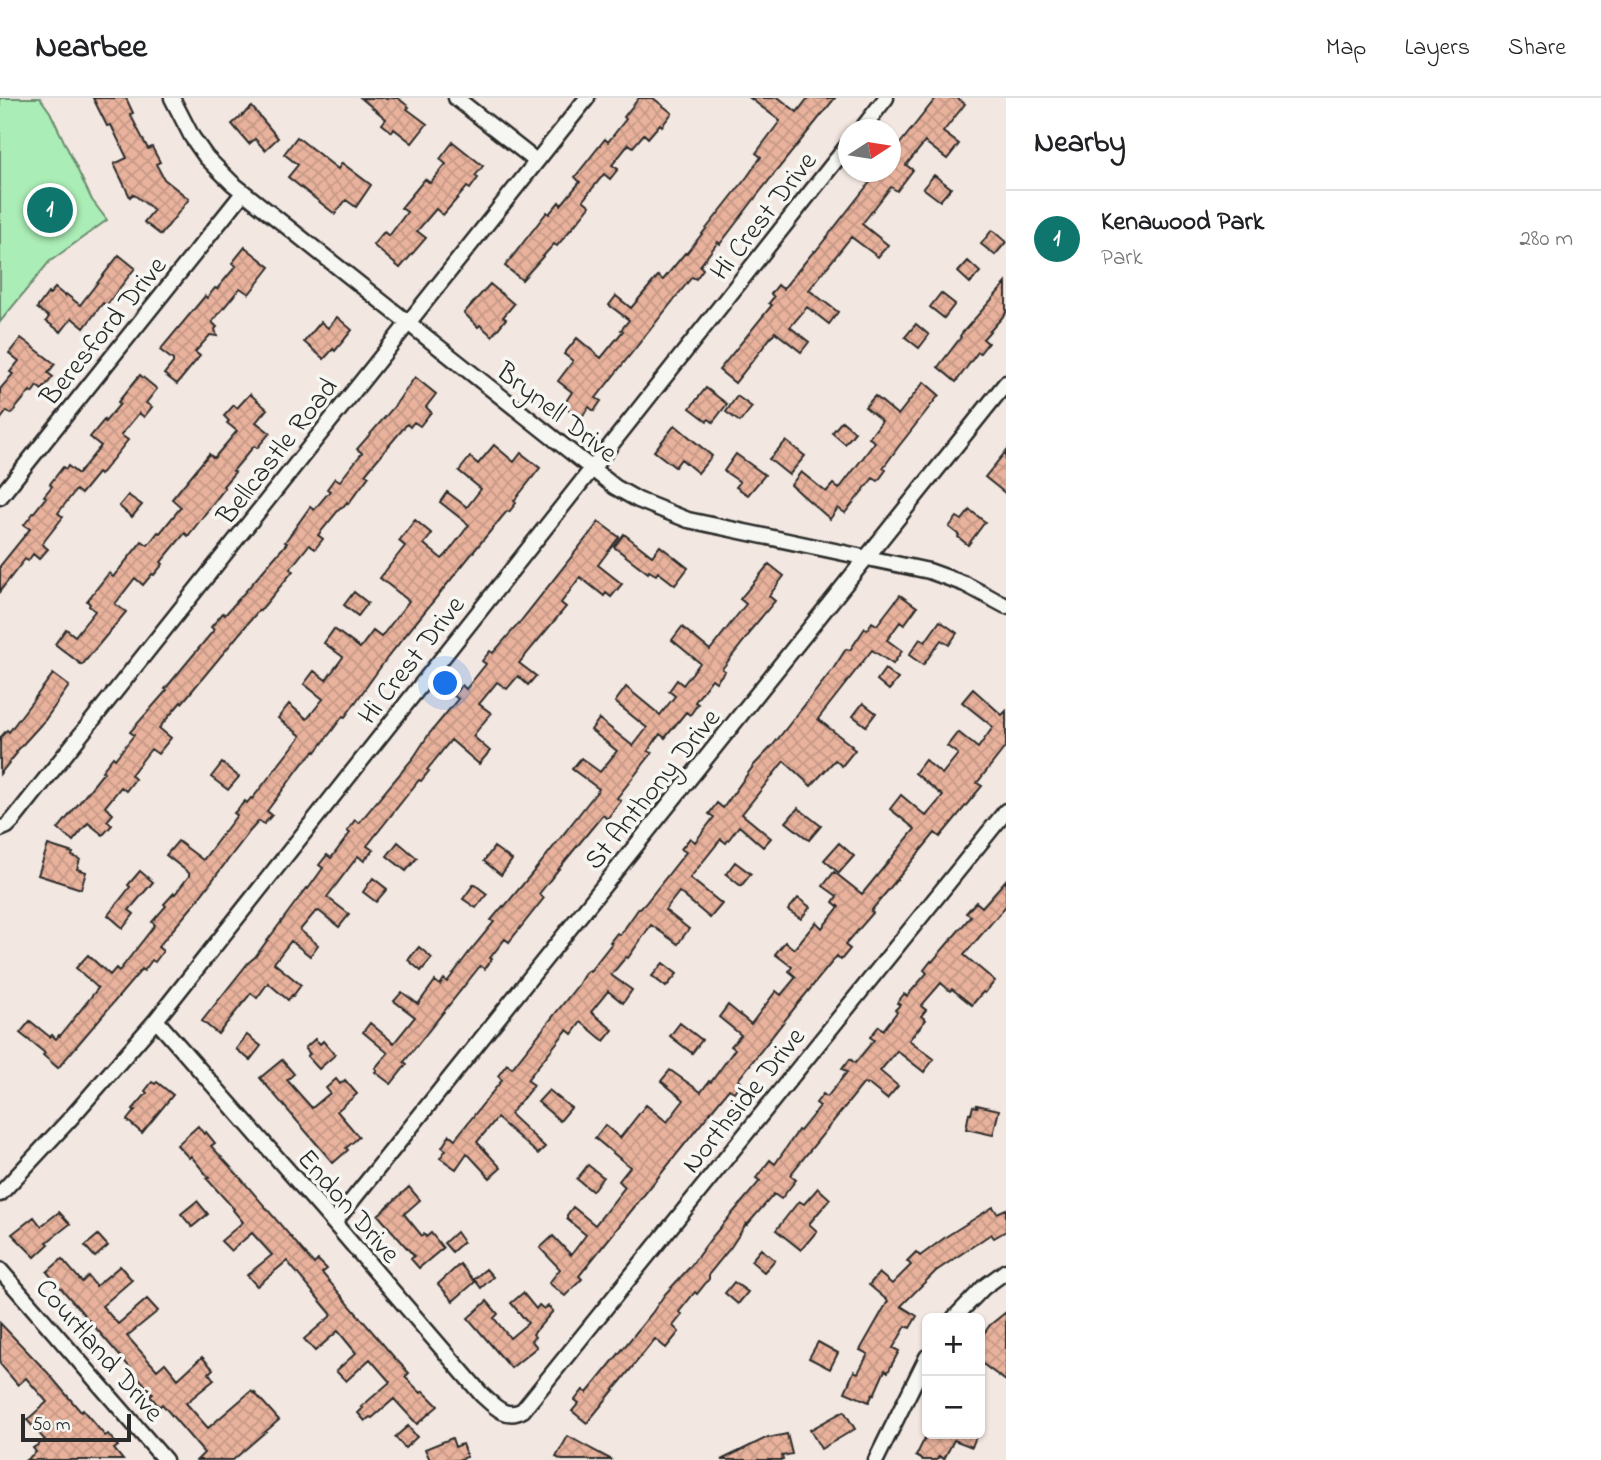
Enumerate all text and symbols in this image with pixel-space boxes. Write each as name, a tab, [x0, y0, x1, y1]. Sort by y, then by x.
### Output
text: Nearbee	[35, 24, 147, 72]
text: Map	[1326, 31, 1366, 66]
text: Layers	[1404, 31, 1470, 66]
text: Share	[1508, 31, 1566, 66]
north arrow	[838, 119, 901, 182]
text: Nearby	[1034, 122, 1126, 166]
street label: Hi Crest Drive	[701, 143, 829, 290]
pin: 1	[27, 184, 73, 236]
text: Kenawood Park	[1101, 204, 1264, 242]
text: 1	[1053, 223, 1061, 256]
text: 280 m	[1519, 223, 1573, 256]
text: Park	[1101, 242, 1143, 275]
street label: Beresford Drive	[31, 248, 178, 417]
street label: Brynell Drive	[486, 353, 626, 475]
street label: Bellcastle Road	[207, 370, 350, 535]
street label: Hi Crest Drive	[349, 587, 477, 734]
your location	[428, 666, 462, 700]
street label: St Anthony Drive	[576, 700, 732, 880]
street label: Northside Drive	[673, 1019, 817, 1183]
street label: Endon Drive	[286, 1141, 409, 1274]
street label: Courtland Drive	[24, 1270, 173, 1433]
map controls	[922, 1313, 985, 1439]
button: +	[922, 1313, 985, 1376]
button: −	[922, 1376, 985, 1439]
scale bar	[21, 1411, 131, 1443]
text: 50 m	[32, 1412, 71, 1439]

